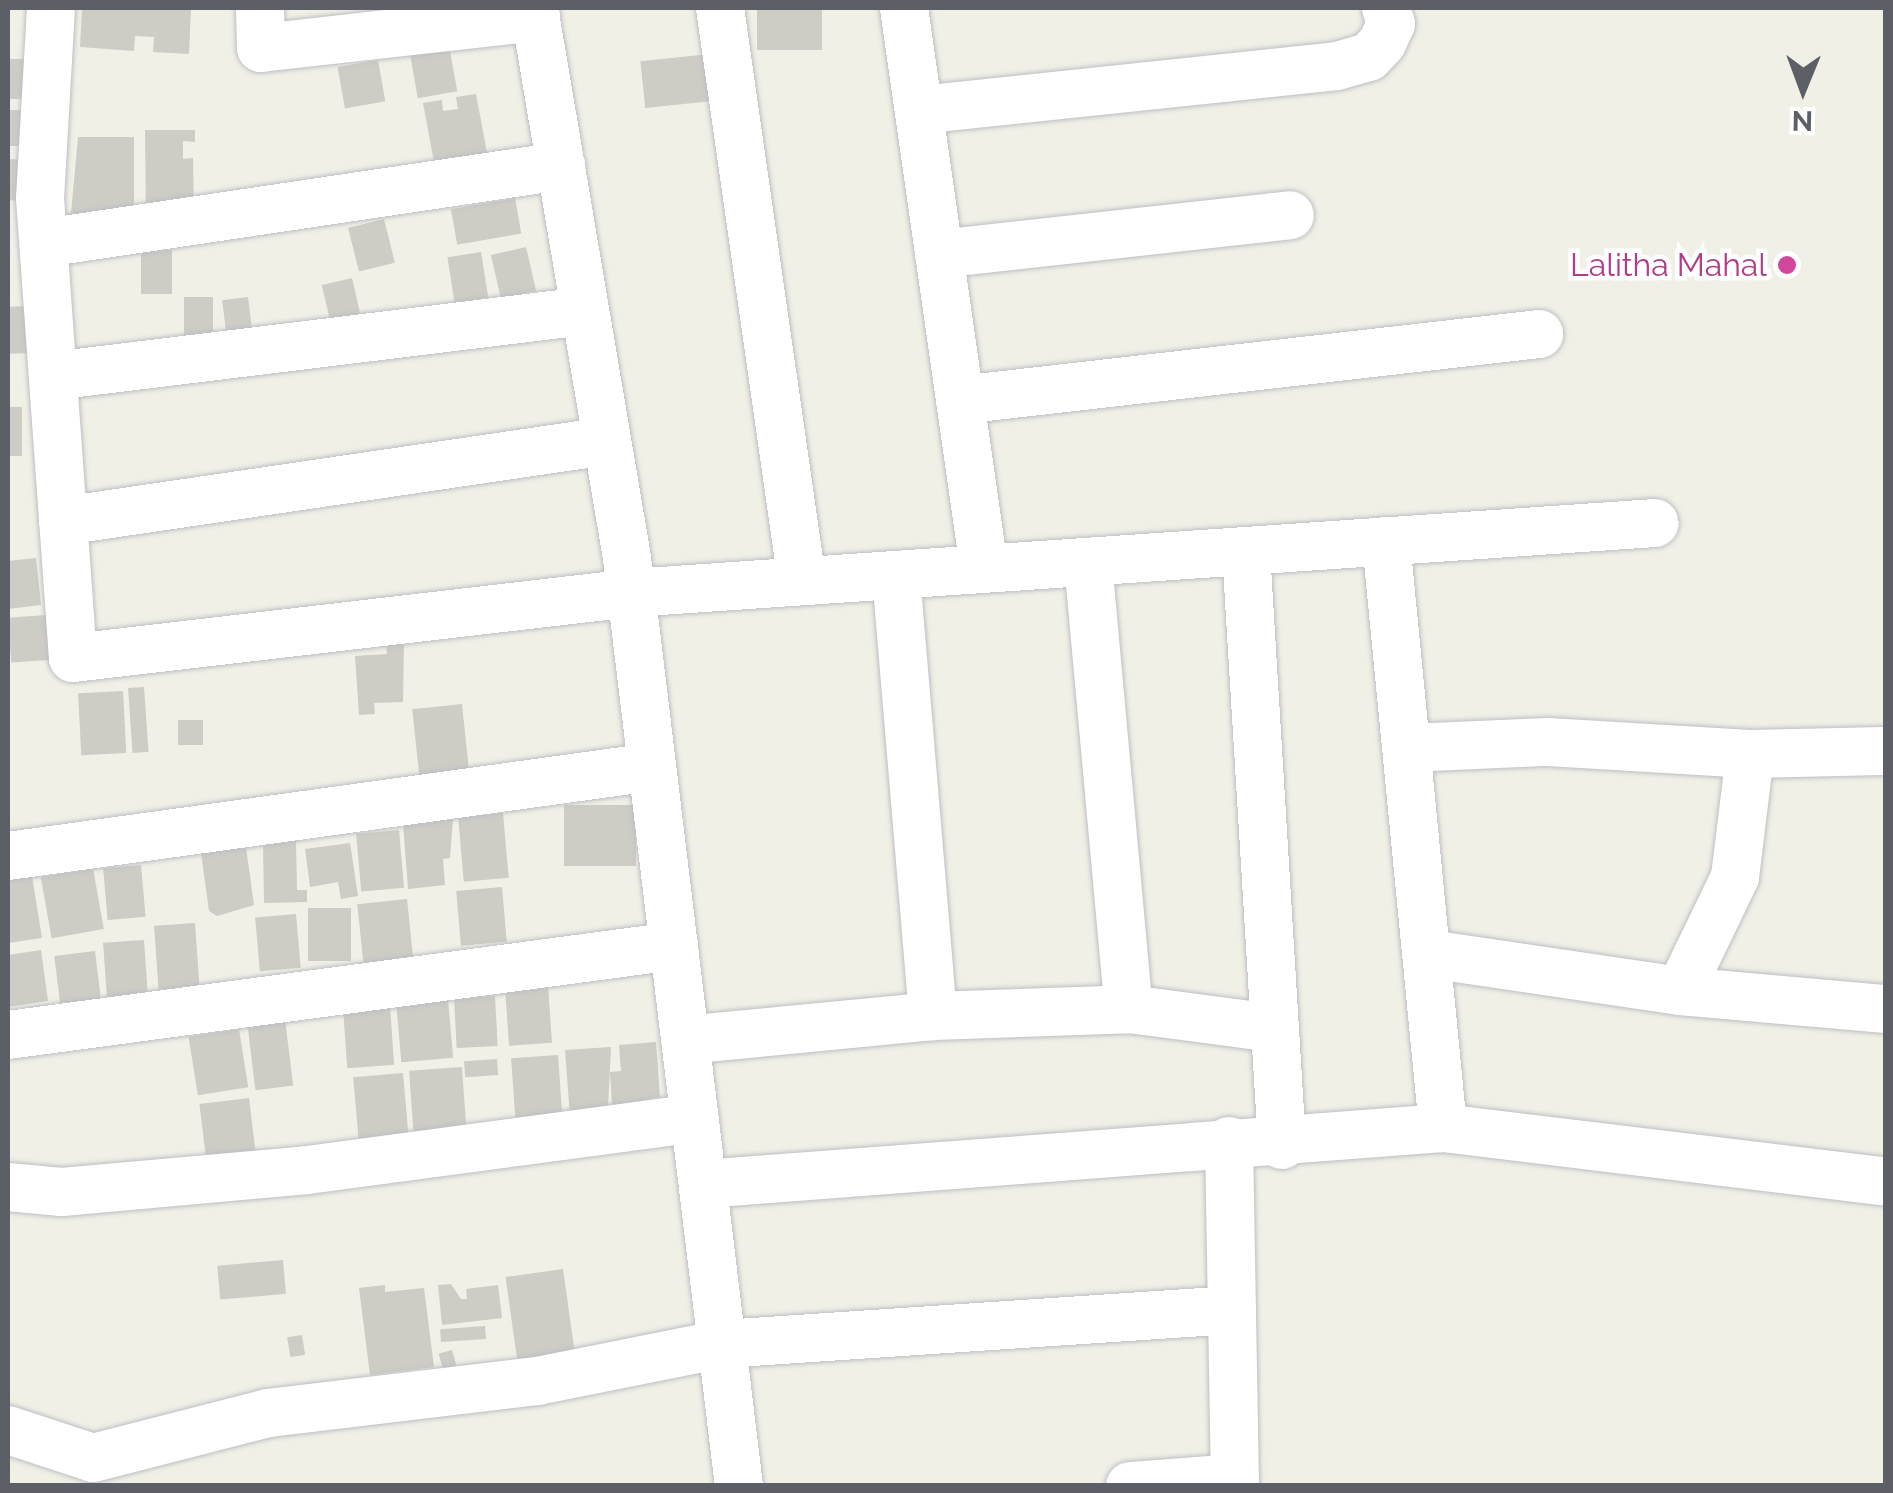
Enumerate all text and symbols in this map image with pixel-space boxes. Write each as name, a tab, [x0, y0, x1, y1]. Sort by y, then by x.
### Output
north arrow	[1753, 40, 1853, 140]
text: N	[1791, 104, 1813, 137]
place label: Lalitha Mahal	[1570, 246, 1767, 284]
marker: Lalitha Mahal	[1776, 254, 1798, 276]

